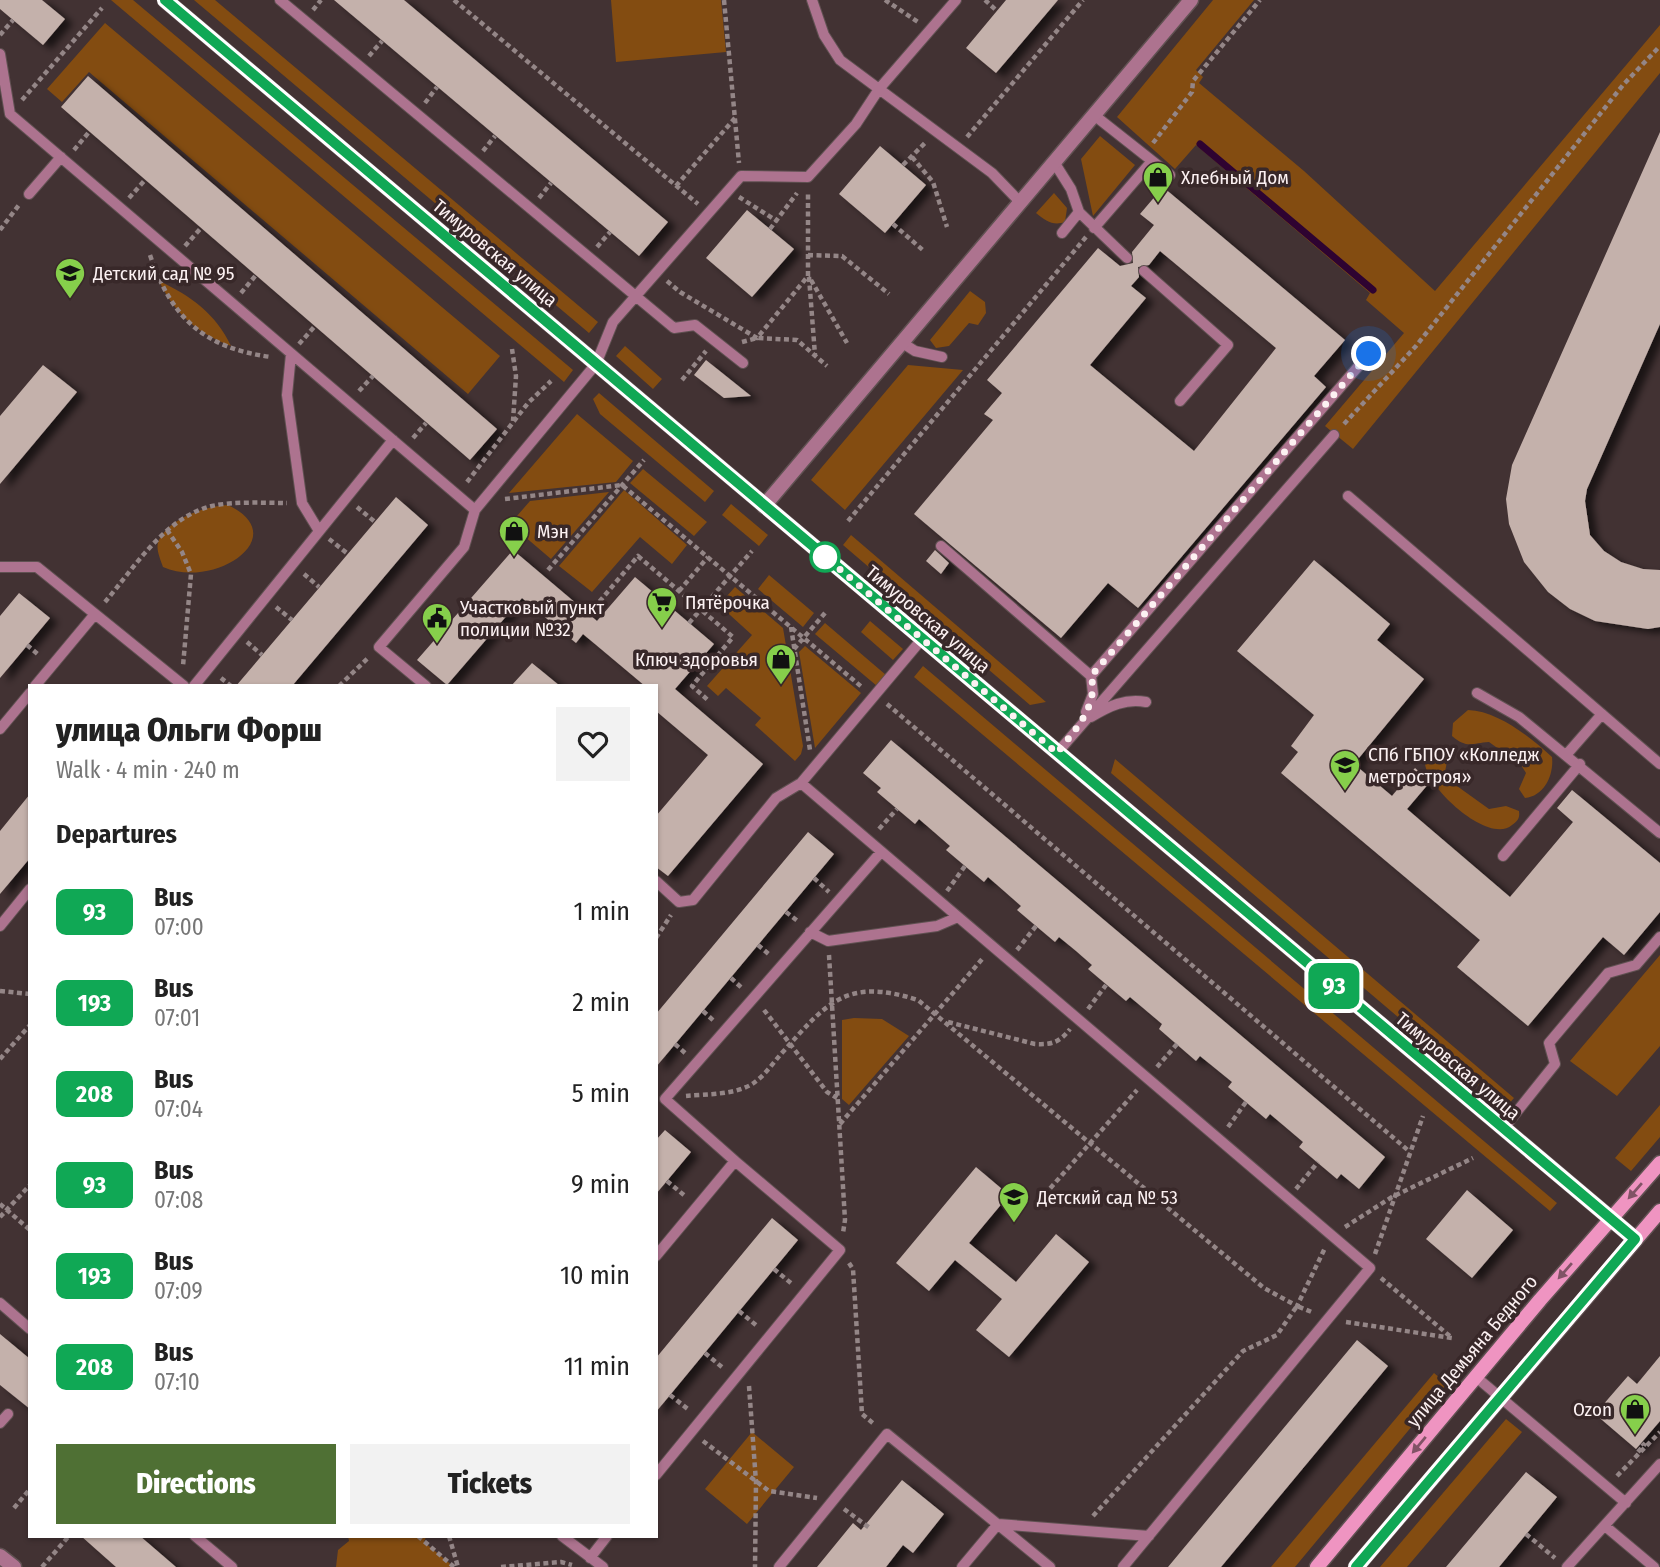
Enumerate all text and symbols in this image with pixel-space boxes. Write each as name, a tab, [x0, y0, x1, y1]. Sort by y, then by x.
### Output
shop icon: Хлебный Дом	[1141, 160, 1175, 204]
place label: Хлебный Дом	[1181, 166, 1289, 189]
street label: Тимуровская улица	[428, 194, 562, 312]
school or university icon: Детский сад № 95	[53, 256, 87, 300]
place label: Детский сад № 95	[92, 262, 235, 285]
your location	[1351, 336, 1386, 371]
shop icon: Мэн	[497, 514, 531, 558]
place label: Мэн	[537, 520, 569, 543]
unlabelled marker	[810, 542, 840, 572]
street label: Тимуровская улица	[861, 560, 995, 678]
supermarket icon: Пятёрочка	[645, 585, 679, 629]
place label: Пятёрочка	[685, 591, 770, 614]
place label: Участковый пункт полиции №32	[459, 596, 604, 641]
public building icon: Участковый пункт полиции №32	[420, 601, 454, 645]
shop icon: Ключ здоровья	[764, 642, 798, 686]
place label: Ключ здоровья	[635, 648, 758, 671]
button: heart	[556, 707, 630, 781]
text: улица Ольги Форш	[56, 710, 322, 750]
place label: СПб ГБПОУ «Колледж метростроя»	[1368, 743, 1539, 788]
school or university icon: СПб ГБПОУ «Колледж метростроя»	[1328, 748, 1362, 792]
text: Walk · 4 min · 240 m	[56, 756, 240, 784]
text: Departures	[56, 819, 177, 850]
text: Bus	[154, 882, 193, 913]
text: 1 min	[574, 896, 630, 927]
text: 93	[83, 898, 106, 926]
text: 07:00	[154, 913, 204, 941]
line badge: 93	[1302, 963, 1366, 1009]
text: 93	[1322, 972, 1346, 1000]
text: Bus	[154, 973, 193, 1004]
text: 2 min	[572, 987, 630, 1018]
text: 193	[78, 989, 111, 1017]
text: 07:01	[154, 1004, 200, 1032]
street label: Тимуровская улица	[1391, 1007, 1525, 1125]
text: Bus	[154, 1064, 193, 1095]
text: 5 min	[572, 1078, 630, 1109]
text: 208	[76, 1080, 113, 1108]
text: 07:04	[154, 1095, 203, 1123]
text: Bus	[154, 1155, 193, 1186]
text: 9 min	[571, 1169, 630, 1200]
text: 93	[83, 1171, 106, 1199]
school or university icon: Детский сад № 53	[997, 1180, 1031, 1224]
one-way arrow	[1628, 1183, 1643, 1200]
text: 07:08	[154, 1186, 203, 1214]
place label: Детский сад № 53	[1036, 1186, 1178, 1209]
text: Bus	[154, 1246, 193, 1277]
text: 10 min	[560, 1260, 630, 1291]
text: 193	[78, 1262, 111, 1290]
one-way arrow	[1557, 1262, 1573, 1280]
street label: улица Демьяна Бедного	[1402, 1270, 1542, 1432]
text: 07:09	[154, 1277, 203, 1305]
text: Bus	[154, 1337, 193, 1368]
text: 11 min	[564, 1351, 630, 1382]
text: 208	[76, 1353, 113, 1381]
text: 07:10	[154, 1368, 200, 1396]
shop icon: Ozon	[1618, 1392, 1652, 1436]
place label: Ozon	[1573, 1398, 1612, 1421]
one-way arrow	[1412, 1437, 1427, 1454]
button: Directions	[56, 1444, 336, 1524]
button: Tickets	[350, 1444, 630, 1524]

